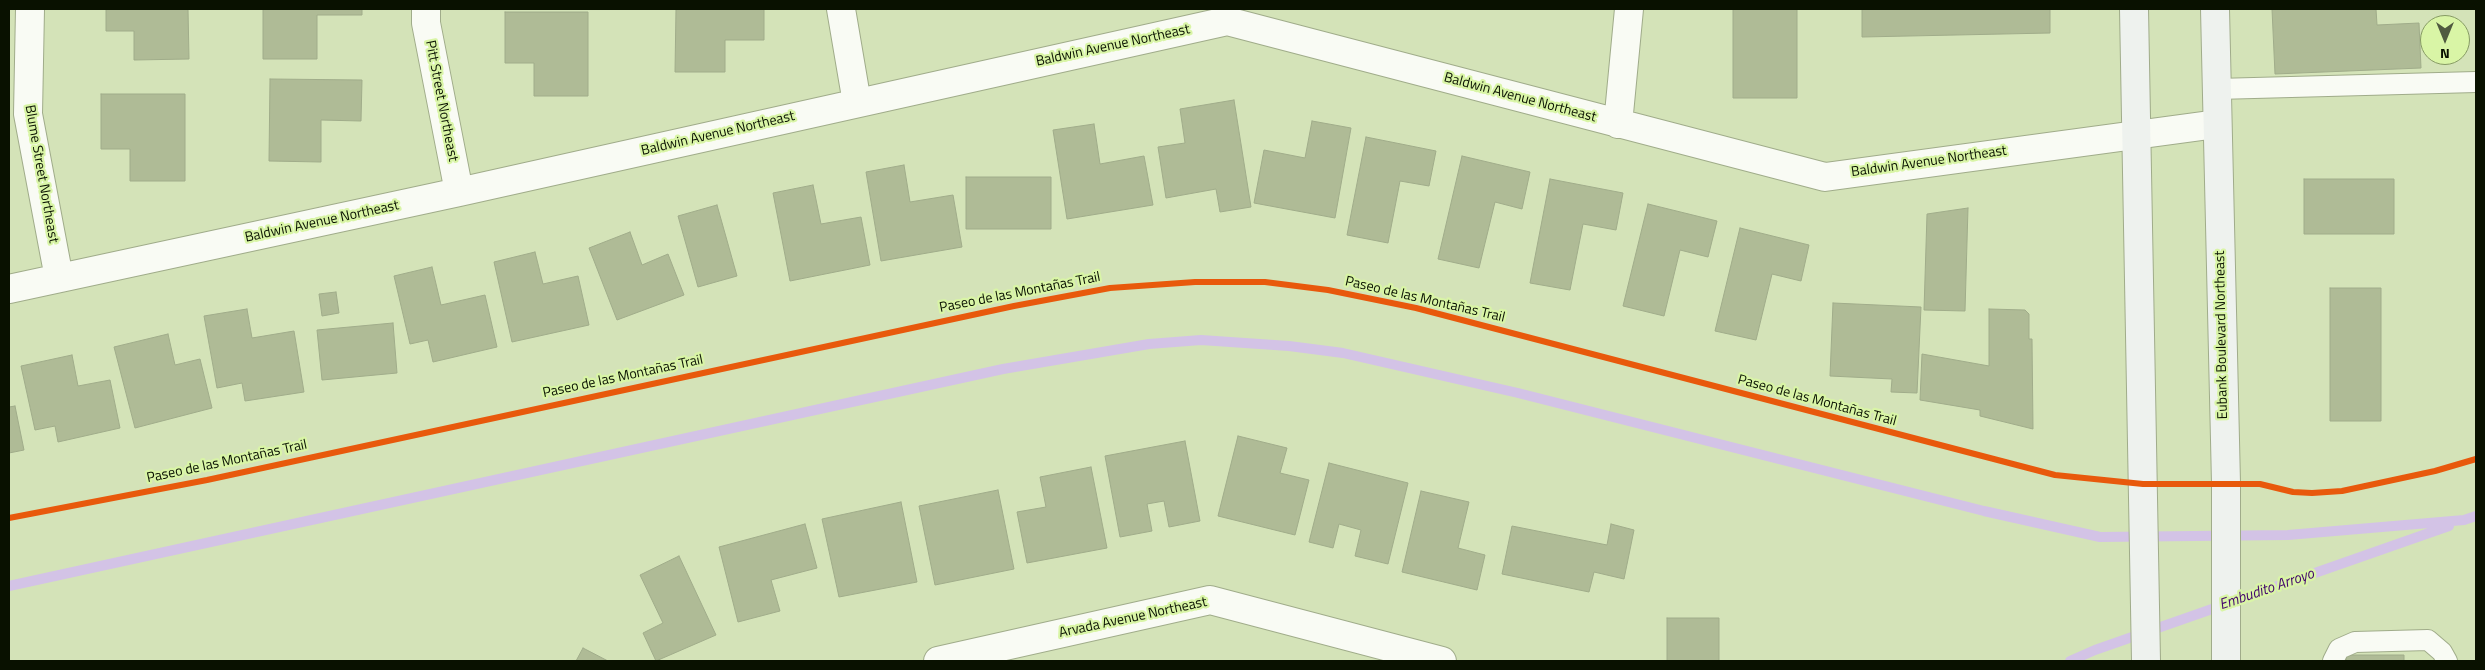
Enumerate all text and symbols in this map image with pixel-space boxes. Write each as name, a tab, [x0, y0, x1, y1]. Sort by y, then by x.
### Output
north arrow	[2420, 15, 2470, 65]
street label: Baldwin Avenue Northeast	[1034, 21, 1192, 71]
street label: Pitt Street Northeast	[421, 39, 461, 163]
text: N	[2440, 44, 2450, 65]
street label: Baldwin Avenue Northeast	[1442, 70, 1598, 126]
street label: Blume Street Northeast	[21, 104, 61, 244]
street label: Baldwin Avenue Northeast	[640, 108, 796, 160]
street label: Baldwin Avenue Northeast	[1850, 143, 2008, 181]
street label: Baldwin Avenue Northeast	[243, 197, 401, 247]
street label: Eubank Boulevard Northeast	[2212, 250, 2232, 420]
street label: Paseo de las Montañas Trail	[938, 269, 1102, 317]
street label: Paseo de las Montañas Trail	[1343, 273, 1507, 327]
street label: Paseo de las Montañas Trail	[541, 352, 705, 402]
street label: Paseo de las Montañas Trail	[1736, 372, 1898, 430]
street label: Paseo de las Montañas Trail	[145, 437, 309, 487]
water label: Embudito Arroyo	[2217, 565, 2317, 615]
street label: Arvada Avenue Northeast	[1058, 594, 1208, 642]

